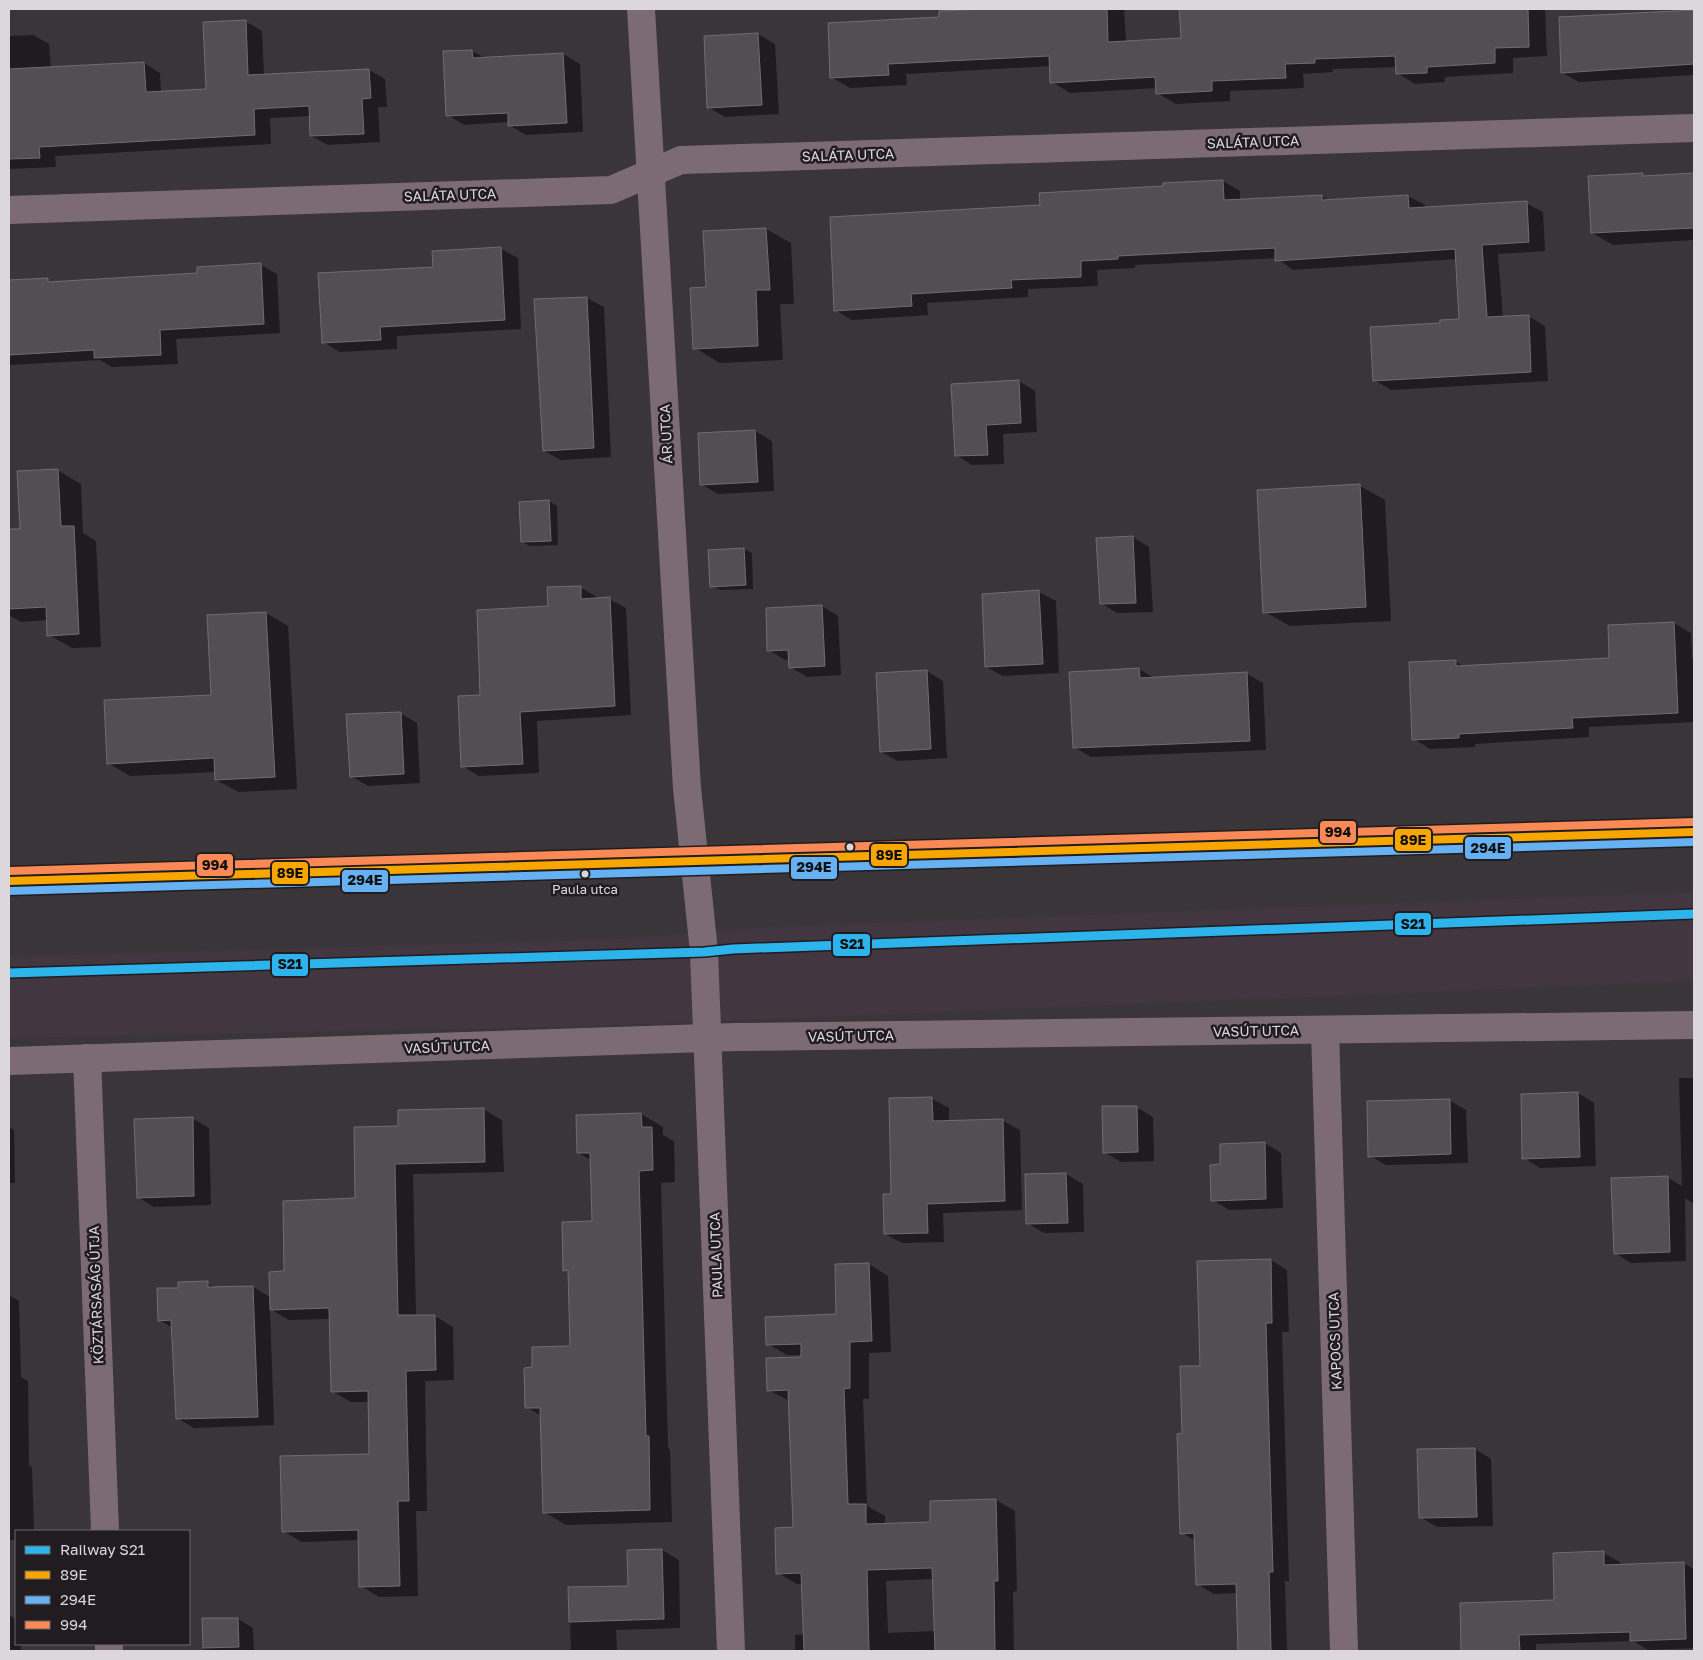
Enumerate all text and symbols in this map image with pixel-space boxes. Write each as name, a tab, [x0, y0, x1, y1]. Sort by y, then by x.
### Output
street label: SALÁTA UTCA	[1206, 131, 1300, 152]
street label: SALÁTA UTCA	[801, 144, 895, 165]
street label: SALÁTA UTCA	[403, 184, 497, 205]
street label: ÁR UTCA	[655, 403, 676, 464]
line badge: 994	[1319, 820, 1357, 844]
text: 994	[1325, 823, 1352, 840]
line badge: 89E	[1394, 828, 1432, 852]
text: 89E	[1400, 831, 1427, 848]
line badge: 294E	[1464, 836, 1512, 860]
text: 294E	[1471, 839, 1506, 856]
unlabelled marker	[845, 842, 855, 852]
line badge: 89E	[870, 843, 908, 867]
text: 89E	[876, 846, 903, 863]
line badge: 994	[196, 853, 234, 877]
text: 994	[202, 856, 229, 873]
line badge: 294E	[790, 856, 838, 880]
text: 294E	[797, 858, 832, 875]
line badge: 89E	[271, 861, 309, 885]
text: 89E	[277, 864, 304, 881]
line badge: 294E	[341, 869, 389, 893]
marker: Paula utca	[580, 869, 590, 879]
text: 294E	[348, 871, 383, 888]
place label: Paula utca	[552, 881, 618, 897]
line badge: S21	[1394, 912, 1432, 936]
text: S21	[1400, 915, 1426, 932]
line badge: S21	[832, 933, 871, 957]
text: S21	[839, 935, 865, 952]
line badge: S21	[271, 953, 309, 977]
text: S21	[277, 955, 303, 972]
street label: VASÚT UTCA	[1213, 1021, 1300, 1040]
street label: VASÚT UTCA	[808, 1026, 895, 1045]
street label: VASÚT UTCA	[404, 1036, 491, 1056]
street label: PAULA UTCA	[705, 1211, 725, 1298]
street label: KÖZTÁRSASÁG ÚTJA	[85, 1225, 106, 1364]
street label: KAPOCS UTCA	[1324, 1291, 1345, 1390]
legend	[15, 1530, 190, 1645]
text: Railway S21	[60, 1540, 145, 1558]
text: 89E	[60, 1565, 87, 1583]
text: 294E	[60, 1590, 96, 1608]
text: 994	[60, 1615, 87, 1633]

